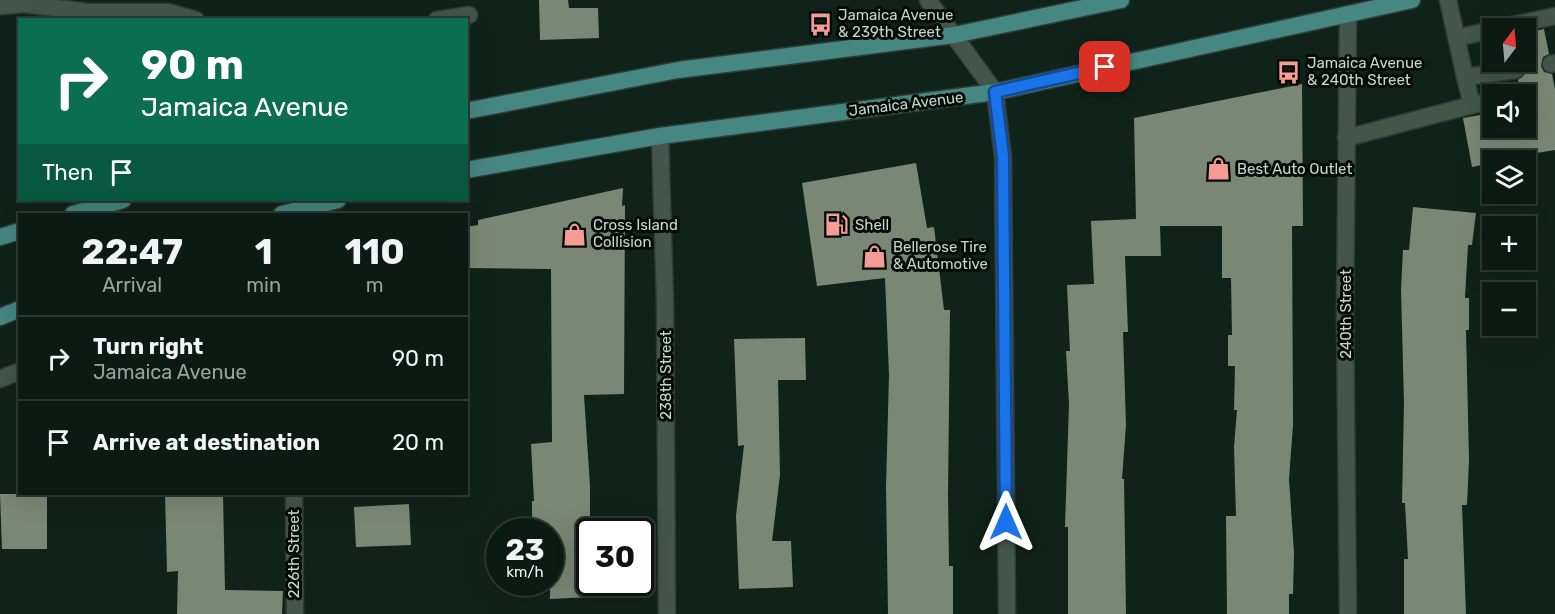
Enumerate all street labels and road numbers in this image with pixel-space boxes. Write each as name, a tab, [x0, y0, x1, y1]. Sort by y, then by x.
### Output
street label: Jamaica Avenue	[848, 88, 964, 120]
street label: 240th Street	[1337, 269, 1355, 359]
street label: 238th Street	[657, 330, 675, 420]
street label: 226th Street	[285, 510, 303, 598]

